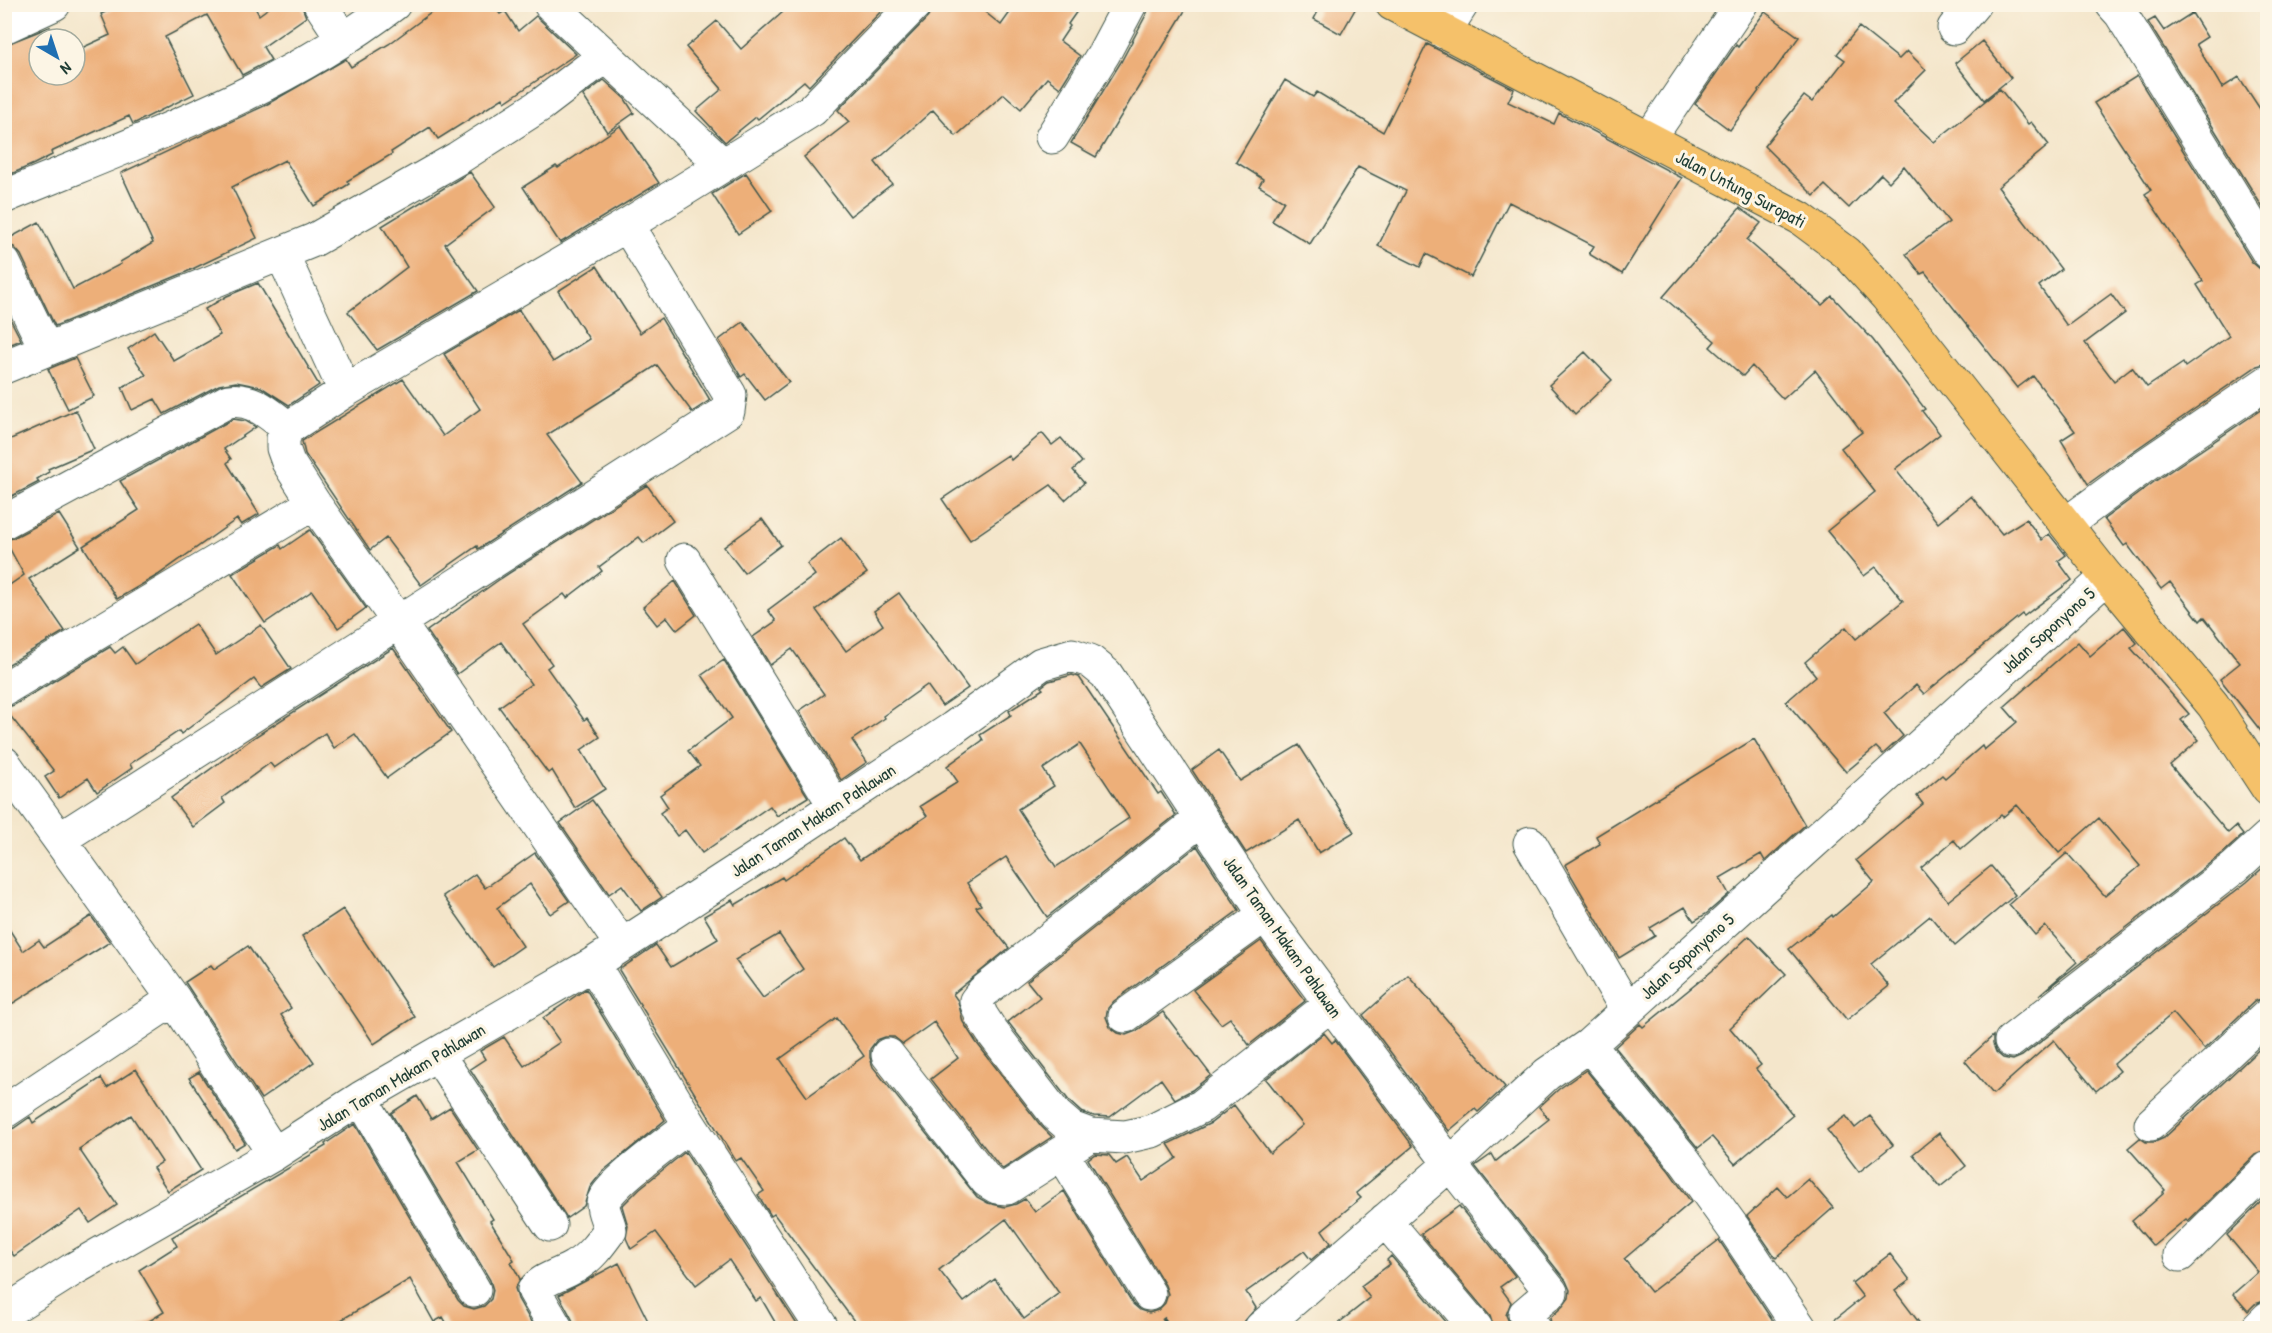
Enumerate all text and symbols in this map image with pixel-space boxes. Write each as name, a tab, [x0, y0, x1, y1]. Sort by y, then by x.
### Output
north arrow	[27, 27, 87, 87]
text: N	[56, 57, 77, 80]
street label: Jalan Untung Suropati	[1671, 144, 1811, 234]
street label: Jalan Soponyono 5	[1996, 581, 2101, 679]
street label: Jalan Taman Makam Pahlawan	[726, 757, 900, 883]
street label: Jalan Taman Makam Pahlawan	[1218, 851, 1348, 1023]
street label: Jalan Soponyono 5	[1635, 907, 1740, 1005]
street label: Jalan Taman Makam Pahlawan	[312, 1017, 490, 1137]

